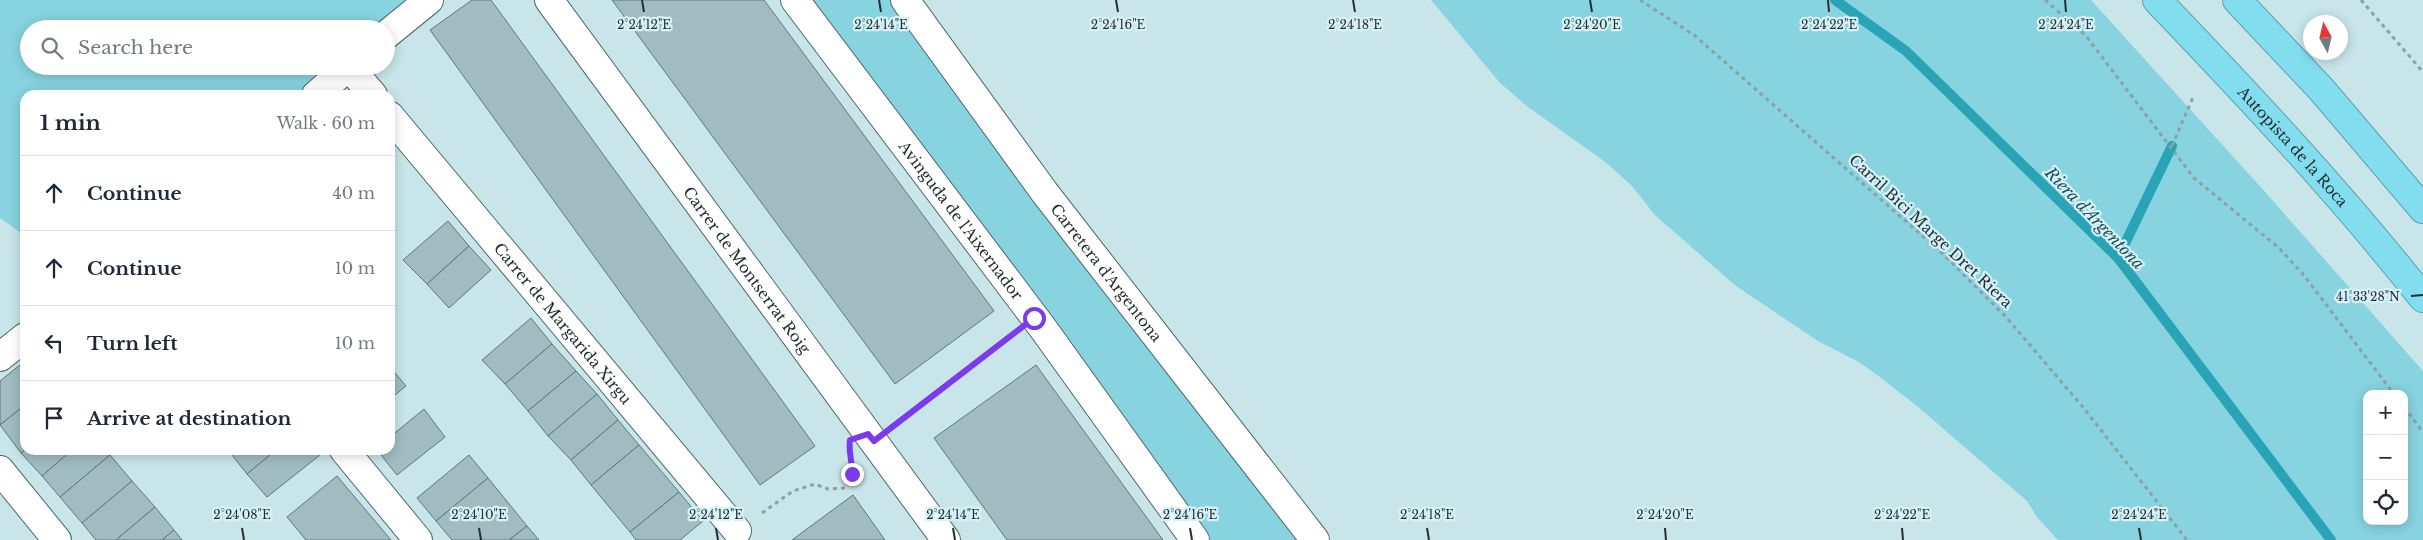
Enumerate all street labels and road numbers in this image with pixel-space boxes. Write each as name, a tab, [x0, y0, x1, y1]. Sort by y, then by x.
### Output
street label: Autopista de la Roca	[2233, 82, 2353, 211]
street label: Avinguda de l'Aixernador	[895, 136, 1028, 304]
street label: Carril Bici Marge Dret Riera	[1845, 150, 2017, 312]
street label: Carrer de Montserrat Roig	[680, 183, 816, 358]
street label: Carretera d'Argentona	[1047, 199, 1167, 346]
street label: Carrer de Margarida Xirgu	[490, 239, 636, 408]

